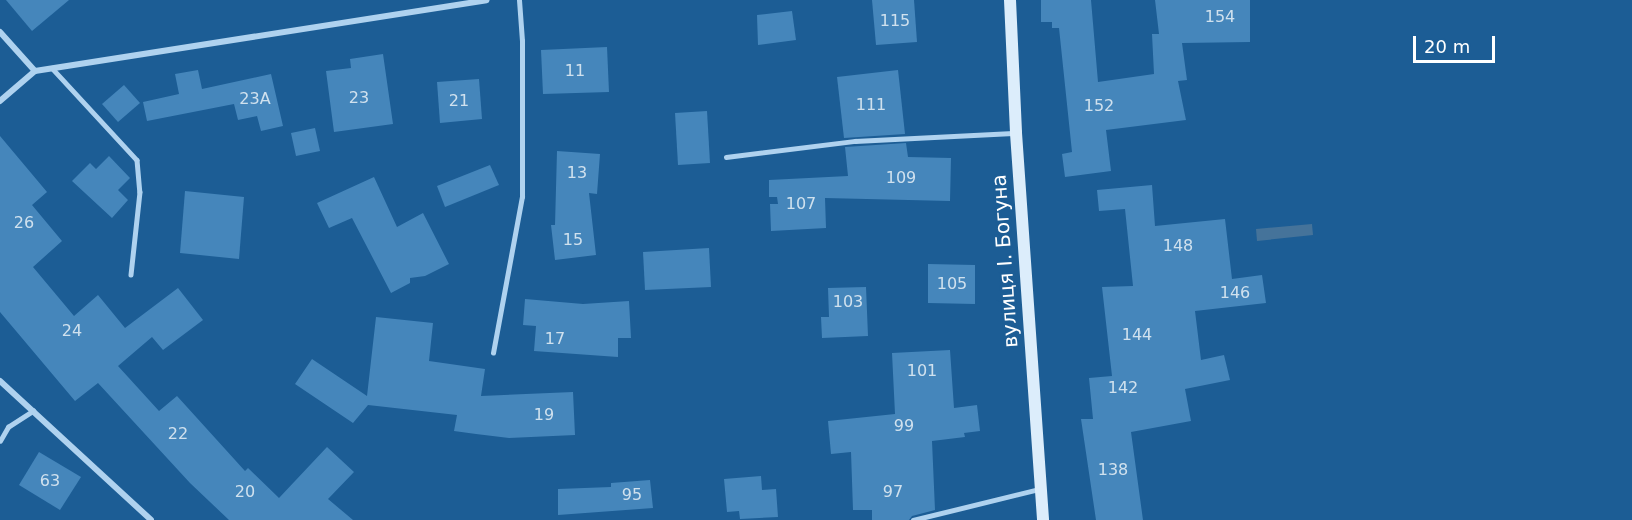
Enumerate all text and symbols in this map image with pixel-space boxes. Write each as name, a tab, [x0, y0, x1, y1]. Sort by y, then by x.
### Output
house number: 154	[1205, 7, 1235, 27]
house number: 115	[880, 11, 910, 31]
scale bar	[1416, 24, 1498, 62]
text: 20 m	[1424, 36, 1470, 57]
house number: 11	[565, 61, 585, 81]
house number: 23	[349, 88, 369, 108]
house number: 23А	[239, 89, 271, 109]
house number: 21	[449, 91, 469, 111]
house number: 111	[856, 95, 886, 115]
house number: 152	[1084, 96, 1114, 116]
house number: 13	[567, 163, 587, 183]
house number: 109	[886, 168, 916, 188]
street label: вулиця І. Богуна	[987, 174, 1023, 348]
house number: 107	[786, 194, 816, 214]
house number: 26	[14, 213, 34, 233]
house number: 15	[563, 230, 583, 250]
house number: 148	[1163, 236, 1193, 256]
house number: 105	[937, 274, 967, 294]
house number: 146	[1220, 283, 1250, 303]
house number: 103	[833, 292, 863, 312]
house number: 24	[62, 321, 82, 341]
house number: 144	[1122, 325, 1152, 345]
house number: 17	[545, 329, 565, 349]
house number: 101	[907, 361, 937, 381]
house number: 142	[1108, 378, 1138, 398]
house number: 19	[534, 405, 554, 425]
house number: 99	[894, 416, 914, 436]
house number: 22	[168, 424, 188, 444]
house number: 138	[1098, 460, 1128, 480]
house number: 63	[40, 471, 60, 491]
house number: 20	[235, 482, 255, 502]
house number: 97	[883, 482, 903, 502]
house number: 95	[622, 485, 642, 505]

